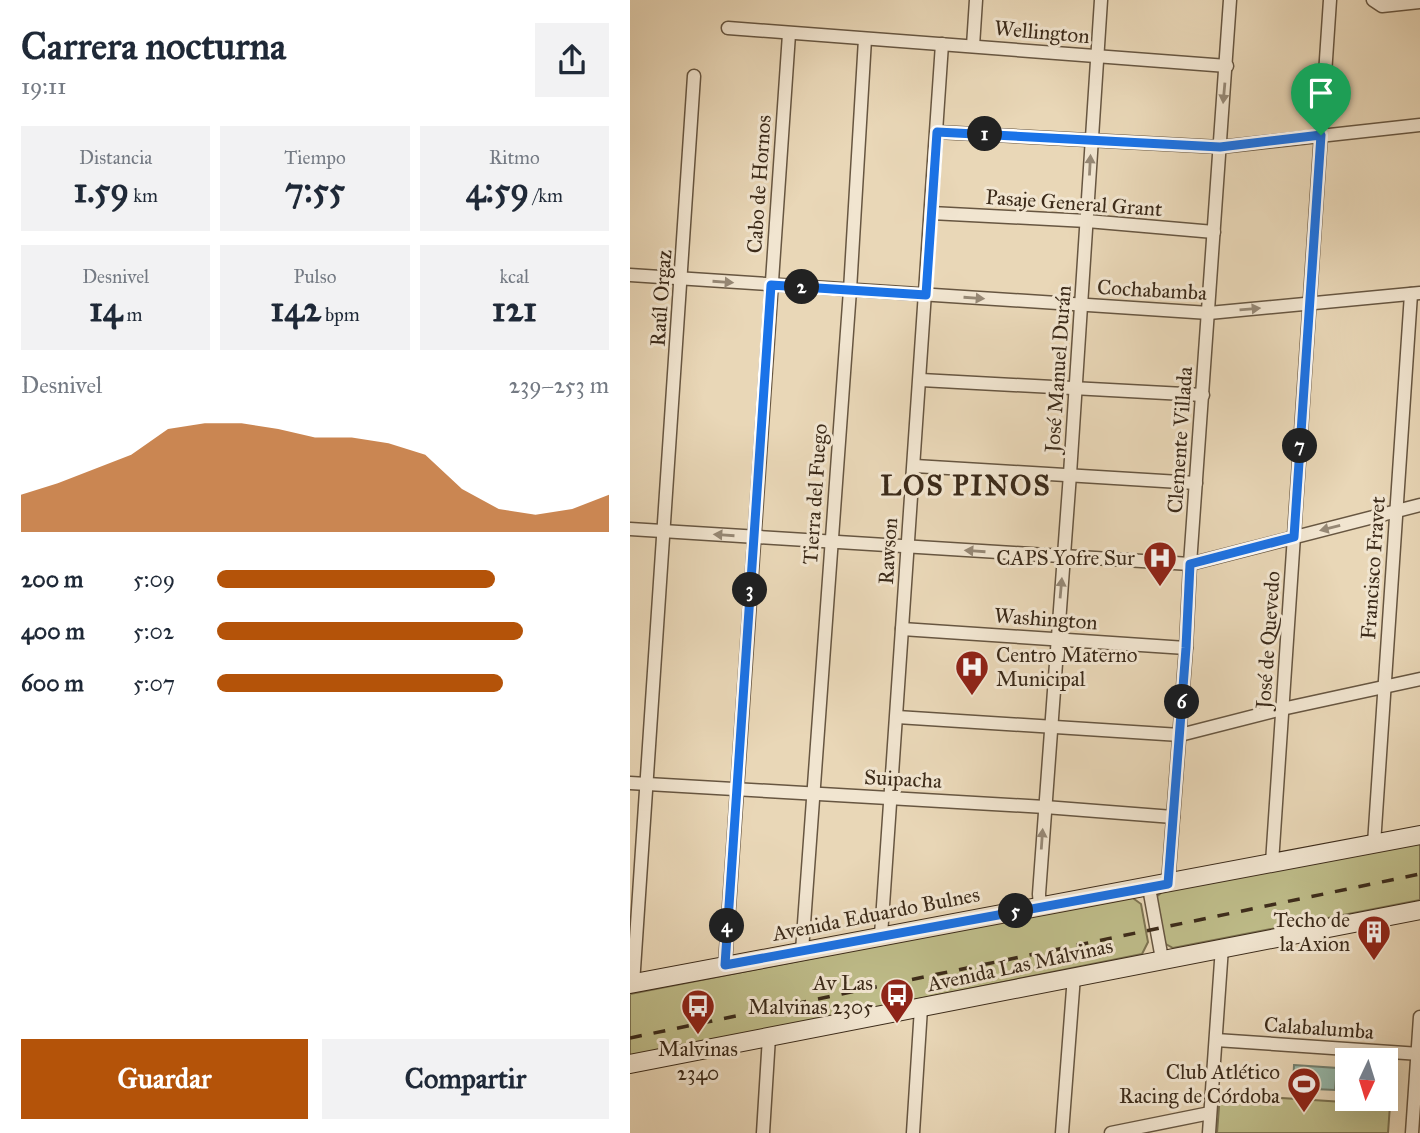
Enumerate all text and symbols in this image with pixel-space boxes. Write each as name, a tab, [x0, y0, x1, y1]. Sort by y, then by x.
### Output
street label: Wellington	[993, 15, 1091, 49]
text: Carrera nocturna	[21, 23, 286, 69]
button: share	[535, 23, 609, 97]
pin	[1291, 63, 1351, 135]
text: 19:11	[21, 72, 66, 100]
icon: arrive	[1302, 74, 1340, 112]
one-way arrow	[1218, 82, 1229, 104]
street label: Cabo de Hornos	[741, 114, 777, 254]
pin: 1	[968, 116, 1002, 152]
text: 1	[981, 122, 988, 145]
text: Distancia	[79, 146, 152, 169]
text: Tiempo	[284, 146, 346, 169]
text: Ritmo	[489, 146, 540, 169]
one-way arrow	[1085, 154, 1096, 176]
text: 1.59	[73, 169, 129, 212]
text: 7:55	[285, 169, 345, 212]
text: 4:59	[466, 169, 529, 212]
text: km	[129, 184, 158, 207]
text: /km	[529, 184, 563, 207]
street label: Pasaje General Grant	[985, 184, 1164, 222]
street label: Raúl Orgaz	[645, 248, 677, 347]
text: Desnivel	[82, 265, 149, 288]
text: Pulso	[294, 265, 336, 288]
text: kcal	[499, 265, 529, 288]
pin: 2	[784, 270, 820, 304]
street label: Cochabamba	[1096, 274, 1208, 306]
text: 2	[797, 275, 806, 298]
one-way arrow	[712, 276, 734, 287]
street label: José Manuel Durán	[1039, 285, 1077, 455]
text: 14	[89, 288, 122, 331]
text: 142	[270, 288, 321, 331]
text: 121	[492, 288, 537, 331]
one-way arrow	[963, 293, 985, 304]
text: m	[122, 303, 142, 326]
text: bpm	[321, 303, 360, 326]
one-way arrow	[1239, 303, 1261, 314]
street label: Clemente Villada	[1162, 366, 1198, 514]
text: Desnivel	[21, 371, 102, 399]
text: 239–253 m	[509, 371, 609, 399]
street label: Tierra del Fuego	[797, 422, 833, 565]
pin: 7	[1282, 428, 1318, 464]
text: 7	[1294, 434, 1305, 457]
district label: LOS PINOS	[880, 468, 1052, 503]
street label: Francisco Fravet	[1355, 495, 1391, 641]
street label: Rawson	[873, 517, 903, 585]
one-way arrow	[1319, 523, 1341, 534]
one-way arrow	[713, 529, 735, 540]
hospital icon: CAPS Yofre Sur	[1141, 539, 1179, 588]
one-way arrow	[964, 545, 986, 556]
place label: CAPS Yofre Sur	[996, 545, 1135, 571]
text: 200 m	[21, 565, 83, 593]
text: 5:09	[133, 565, 175, 593]
street label: José de Quevedo	[1250, 570, 1286, 712]
pin: 3	[732, 572, 768, 608]
one-way arrow	[1056, 577, 1067, 599]
text: 3	[746, 578, 753, 601]
street label: Washington	[993, 602, 1099, 636]
text: 400 m	[21, 617, 85, 645]
text: 5:02	[133, 617, 174, 645]
place label: Centro Materno Municipal	[996, 642, 1138, 692]
hospital icon: Centro Materno Municipal	[953, 648, 991, 697]
text: 600 m	[21, 669, 84, 697]
text: 5:07	[133, 669, 175, 697]
pin: 6	[1164, 684, 1200, 720]
text: 6	[1177, 690, 1186, 713]
street label: Suipacha	[863, 764, 943, 794]
one-way arrow	[1037, 828, 1048, 850]
street label: Avenida Eduardo Bulnes	[769, 881, 982, 947]
pin: 5	[998, 894, 1034, 928]
text: 5	[1011, 899, 1020, 922]
place label: Techo de la Axion	[1274, 907, 1350, 957]
pin: 4	[710, 908, 744, 944]
building icon: Techo de la Axion	[1355, 913, 1393, 962]
text: 4	[721, 914, 732, 937]
street label: Avenida Las Malvinas	[924, 933, 1115, 998]
place label: Av Las Malvinas 2305	[748, 970, 873, 1020]
bus stop icon: Av Las Malvinas 2305	[878, 976, 916, 1025]
bus stop icon: Malvinas 2340	[679, 987, 717, 1036]
street label: Calabalumba	[1263, 1011, 1375, 1045]
place label: Malvinas 2340	[658, 1036, 738, 1086]
button: Guardar	[21, 1039, 308, 1119]
button: Compartir	[322, 1039, 609, 1119]
north arrow	[1335, 1048, 1398, 1111]
map controls	[1335, 1048, 1398, 1111]
place label: Club Atlético Racing de Córdoba	[1119, 1059, 1280, 1109]
sports icon: Club Atlético Racing de Córdoba	[1285, 1065, 1323, 1114]

